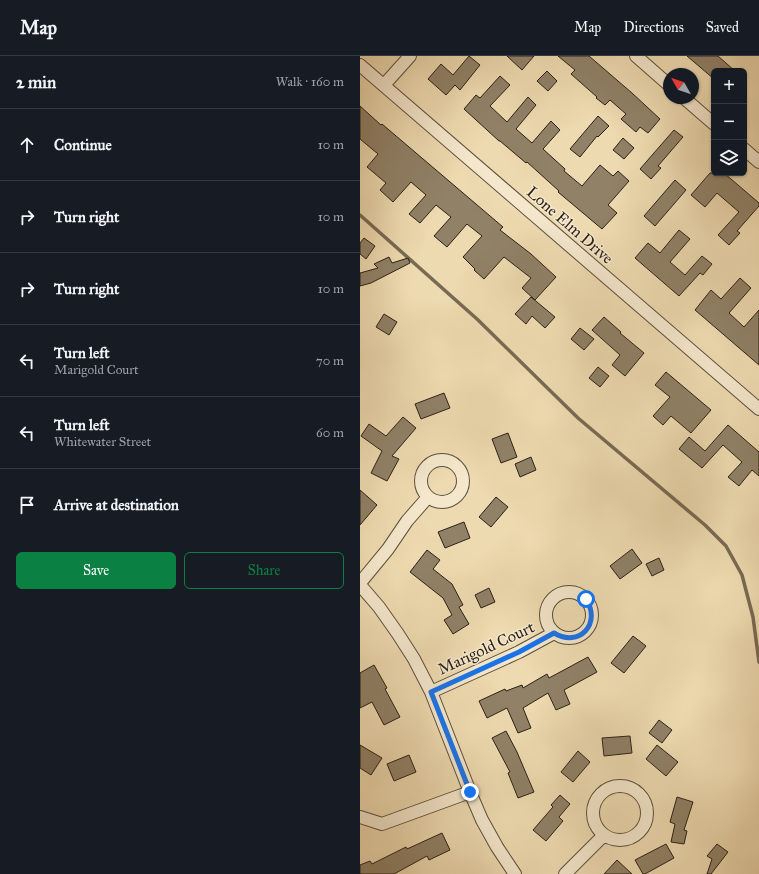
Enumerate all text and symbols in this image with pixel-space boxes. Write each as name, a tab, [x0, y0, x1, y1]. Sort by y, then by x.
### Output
text: Map	[20, 16, 57, 39]
text: Map	[574, 19, 601, 36]
text: Directions	[623, 19, 684, 36]
text: Saved	[706, 19, 739, 36]
north arrow	[663, 68, 699, 104]
map controls	[711, 68, 747, 176]
button: +	[711, 68, 747, 104]
text: 2 min	[16, 72, 56, 93]
text: Walk · 160 m	[276, 74, 344, 90]
button: −	[711, 104, 747, 140]
icon: ahead	[16, 134, 38, 156]
text: Continue	[54, 136, 112, 154]
text: 10 m	[318, 137, 344, 153]
button: layers	[711, 140, 747, 176]
street label: Lone Elm Drive	[523, 182, 617, 268]
icon: right	[16, 206, 38, 228]
text: Turn right	[54, 208, 119, 226]
text: 10 m	[318, 209, 344, 225]
icon: right	[16, 278, 38, 300]
text: Turn right	[54, 280, 119, 298]
text: 10 m	[318, 281, 344, 297]
text: Turn left	[54, 344, 110, 362]
icon: left	[16, 350, 38, 372]
text: 70 m	[316, 353, 344, 369]
text: Marigold Court	[54, 362, 139, 378]
text: Turn left	[54, 416, 110, 434]
icon: left	[16, 422, 38, 444]
text: 60 m	[316, 425, 344, 441]
text: Whitewater Street	[54, 434, 151, 450]
icon: arrive	[16, 494, 38, 516]
text: Arrive at destination	[54, 496, 179, 514]
button: Save	[16, 552, 176, 589]
button: Share	[184, 552, 344, 589]
route start	[577, 590, 595, 608]
street label: Marigold Court	[435, 617, 538, 680]
route end	[461, 783, 479, 801]

